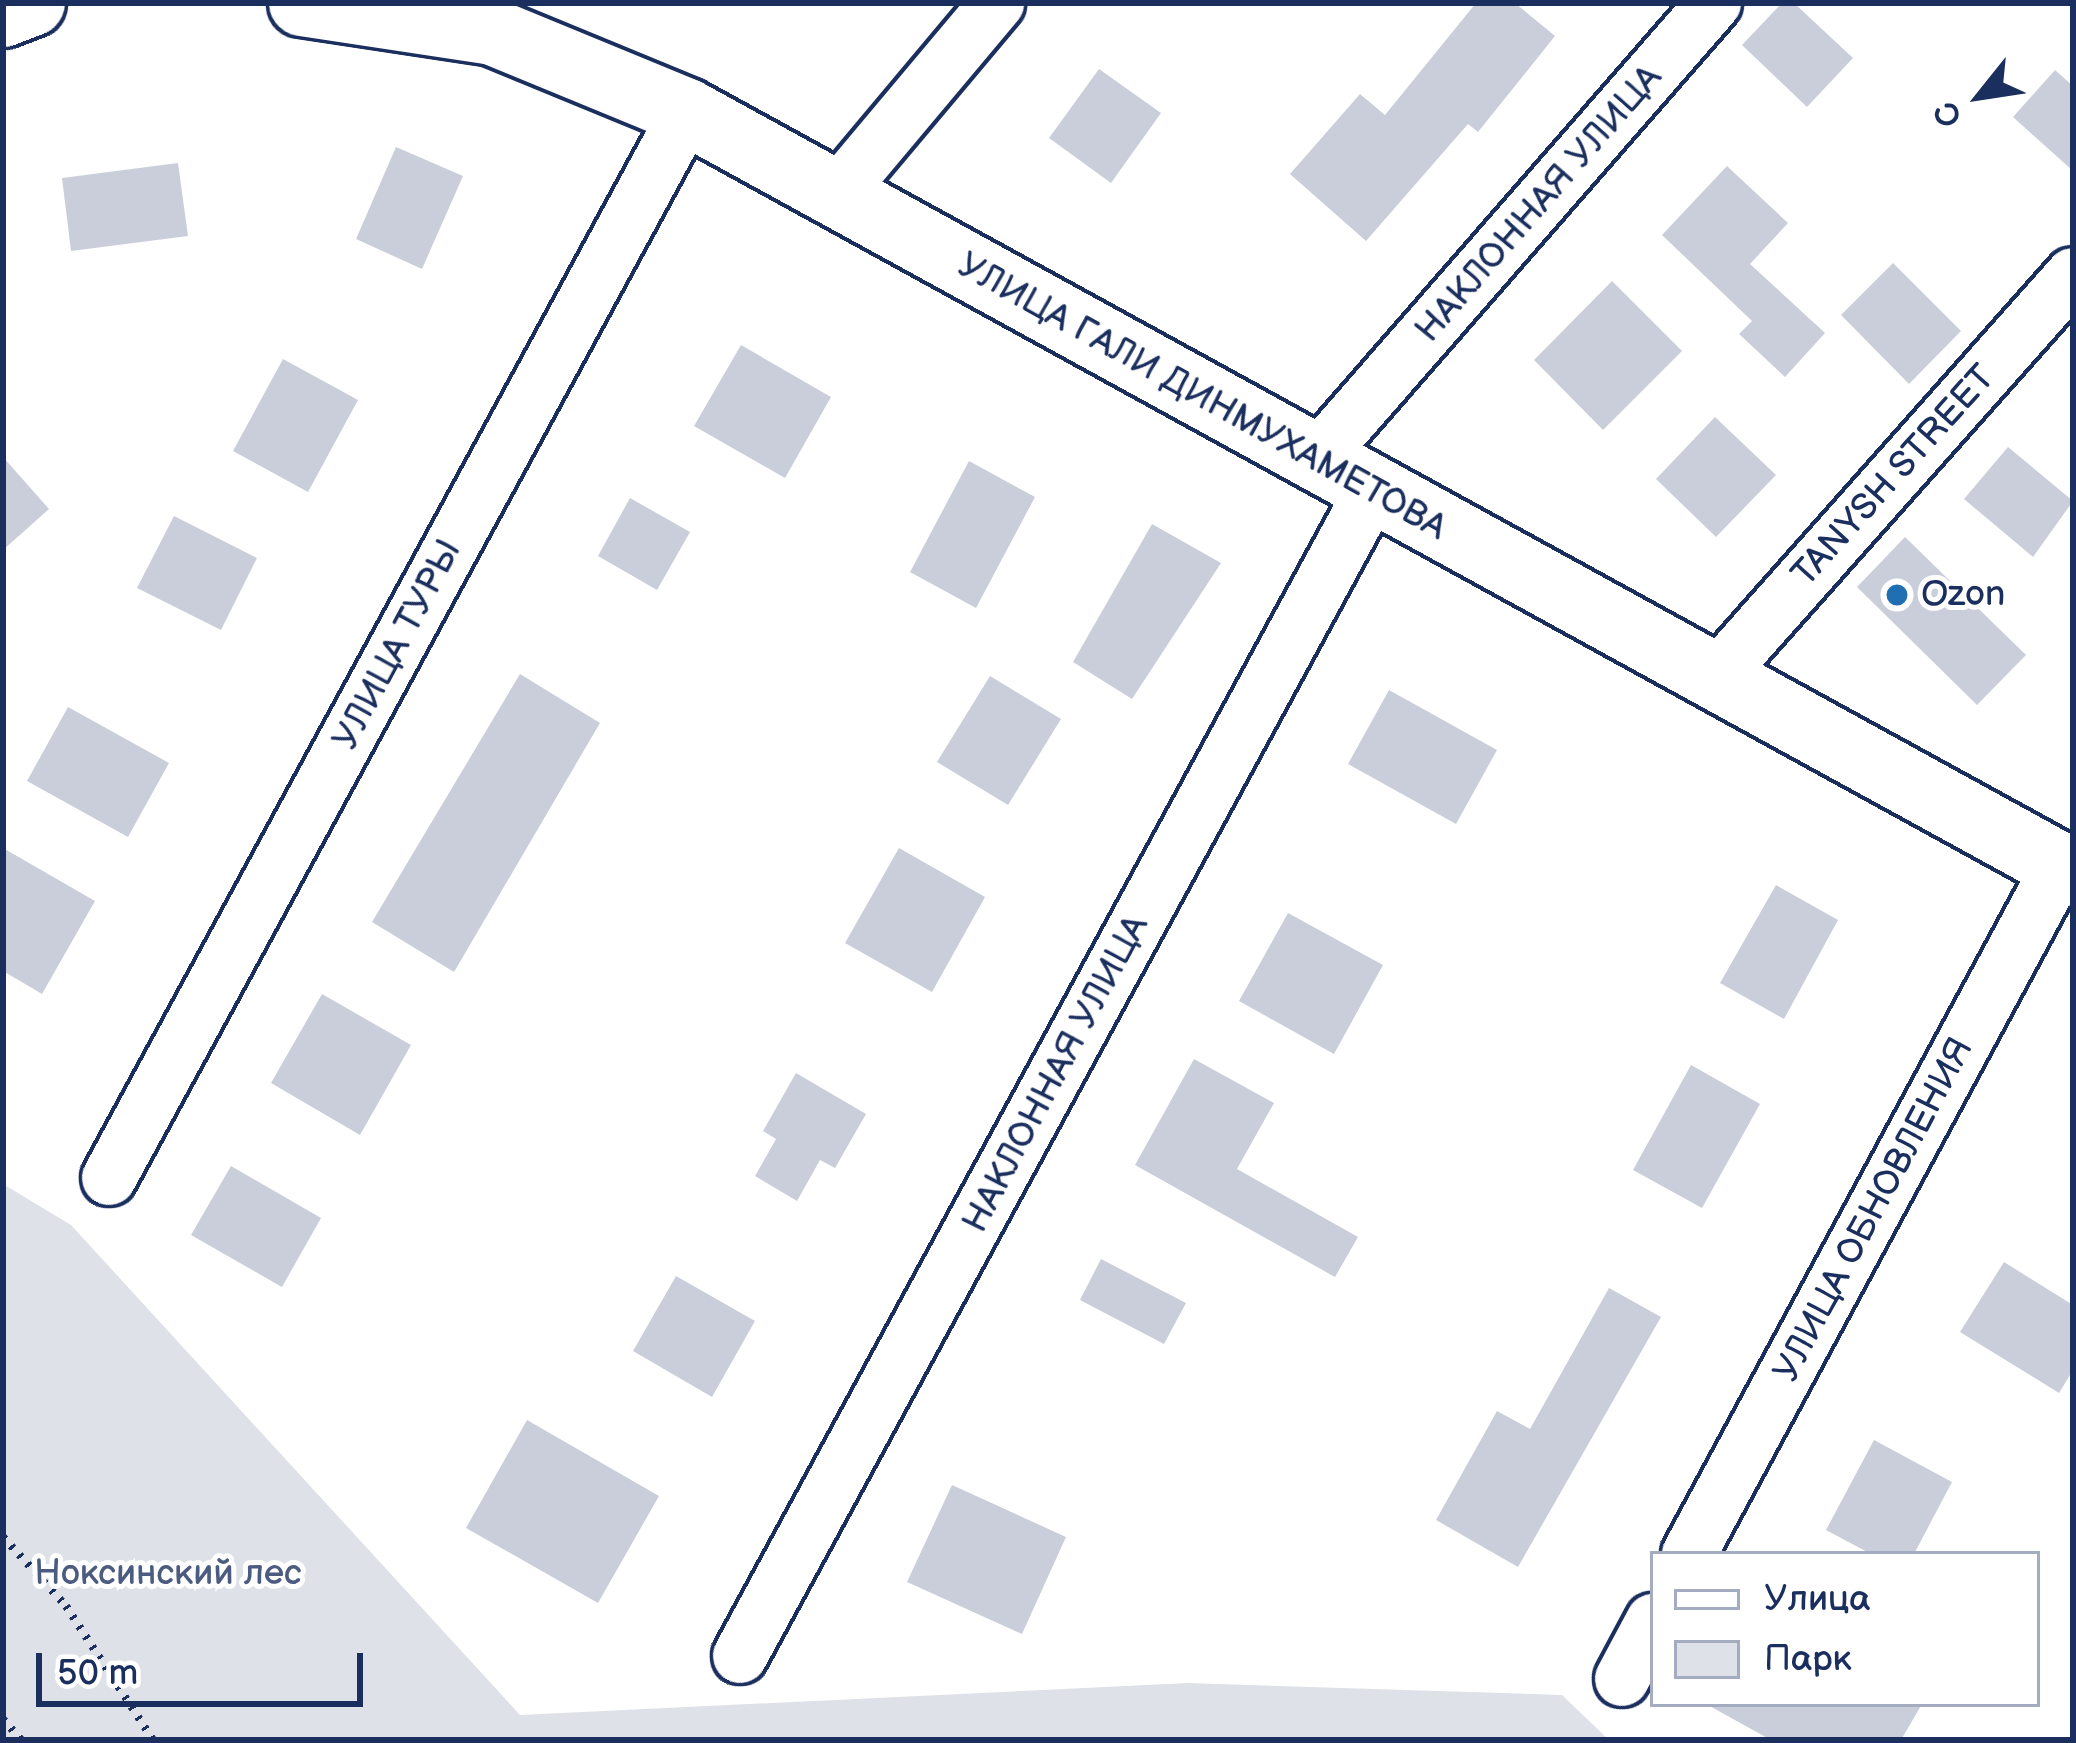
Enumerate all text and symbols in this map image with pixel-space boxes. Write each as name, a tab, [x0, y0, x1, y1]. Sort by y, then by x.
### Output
north arrow	[1920, 36, 2040, 156]
street label: НАКЛОННАЯ УЛИЦА	[1407, 57, 1671, 351]
text: С	[1926, 94, 1972, 134]
street label: УЛИЦА ГАЛИ ДИНМУХАМЕТОВА	[950, 244, 1454, 550]
street label: TANYSH STREET	[1783, 356, 2005, 596]
street label: УЛИЦА ТУРЫ	[325, 533, 471, 757]
place label: Ozon	[1921, 573, 2005, 617]
marker: Ozon	[1884, 582, 1910, 608]
street label: НАКЛОННАЯ УЛИЦА	[954, 908, 1158, 1240]
street label: УЛИЦА ОБНОВЛЕНИЯ	[1765, 1031, 1983, 1389]
legend	[1650, 1551, 2040, 1707]
park label: Ноксинский лес	[34, 1552, 302, 1596]
text: Улица	[1764, 1578, 1871, 1621]
scale bar	[42, 1629, 369, 1703]
text: Парк	[1764, 1638, 1852, 1681]
text: 50 m	[57, 1652, 138, 1695]

